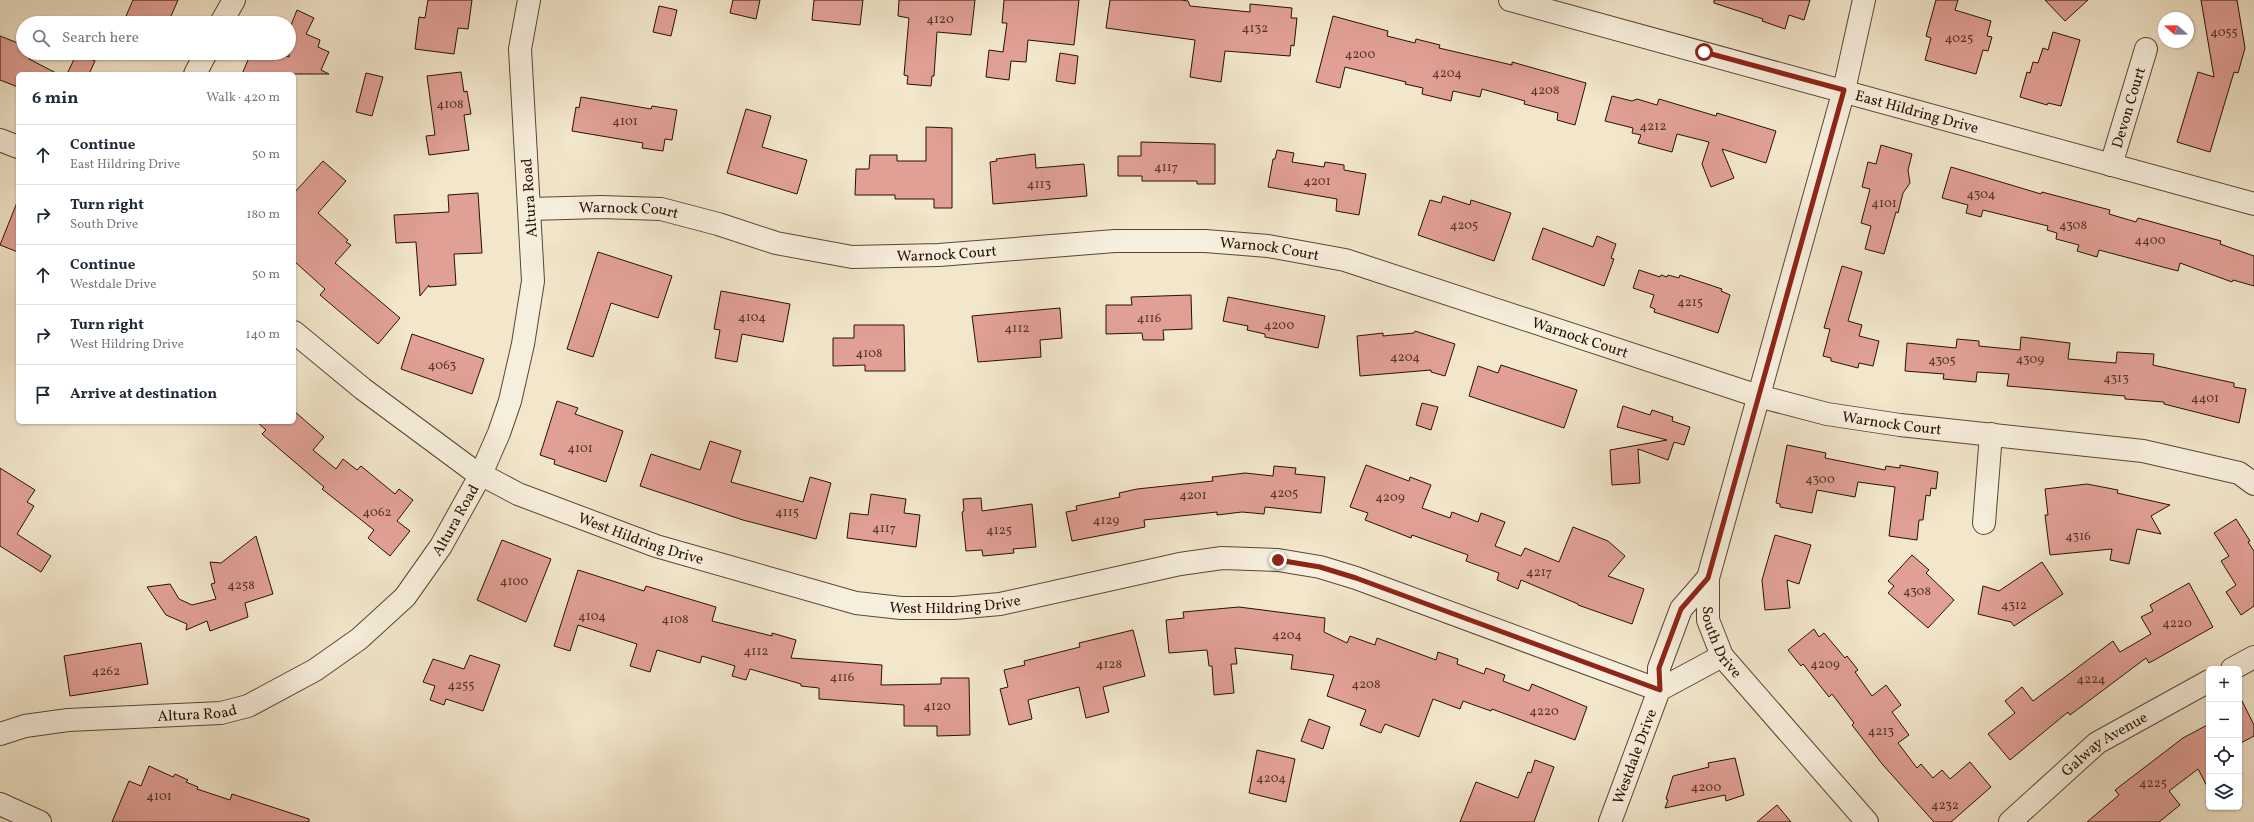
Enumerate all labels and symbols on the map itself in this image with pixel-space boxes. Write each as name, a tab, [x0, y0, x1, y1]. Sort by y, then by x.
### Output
house number: 4120	[926, 11, 954, 29]
north arrow	[2158, 12, 2194, 48]
house number: 4132	[1242, 20, 1268, 38]
house number: 4055	[2210, 24, 2238, 42]
house number: 4025	[1945, 30, 1973, 48]
route start	[1695, 43, 1713, 61]
house number: 4200	[1345, 46, 1375, 64]
house number: 4204	[1432, 65, 1462, 83]
street label: Devon Court	[2108, 65, 2152, 151]
house number: 4208	[1530, 82, 1560, 100]
street label: East Hildring Drive	[1853, 86, 1981, 140]
house number: 4108	[436, 96, 464, 114]
house number: 4101	[612, 113, 638, 131]
house number: 4212	[1640, 118, 1666, 136]
street label: Altura Road	[517, 158, 544, 238]
house number: 4117	[1154, 159, 1178, 177]
house number: 4201	[1303, 173, 1331, 191]
house number: 4113	[1027, 176, 1052, 194]
house number: 4304	[1967, 186, 1996, 204]
house number: 4101	[1871, 195, 1897, 213]
street label: Warnock Court	[579, 198, 681, 225]
house number: 4205	[1450, 217, 1478, 235]
house number: 4308	[2059, 217, 2087, 235]
house number: 4400	[2134, 232, 2166, 250]
street label: Warnock Court	[1219, 233, 1321, 267]
street label: Warnock Court	[896, 241, 997, 268]
house number: 4215	[1677, 294, 1703, 312]
house number: 4104	[738, 309, 766, 327]
house number: 4116	[1137, 310, 1162, 328]
street label: Warnock Court	[1529, 313, 1631, 365]
house number: 4200	[1264, 317, 1294, 335]
house number: 4112	[1005, 320, 1029, 338]
house number: 4108	[855, 345, 883, 363]
house number: 4204	[1390, 349, 1420, 367]
house number: 4309	[2016, 351, 2044, 369]
house number: 4305	[1928, 352, 1956, 370]
house number: 4063	[428, 357, 457, 375]
house number: 4313	[2103, 370, 2129, 388]
house number: 4401	[2191, 390, 2219, 408]
street label: Warnock Court	[1841, 407, 1942, 441]
house number: 4101	[567, 440, 593, 458]
house number: 4300	[1805, 471, 1835, 489]
street label: Altura Road	[428, 481, 485, 561]
house number: 4205	[1270, 485, 1298, 503]
house number: 4201	[1179, 487, 1207, 505]
house number: 4209	[1375, 489, 1405, 507]
house number: 4062	[362, 504, 392, 522]
house number: 4115	[775, 504, 799, 522]
street label: West Hildring Drive	[575, 509, 706, 571]
house number: 4129	[1093, 512, 1119, 530]
house number: 4117	[872, 520, 896, 538]
house number: 4125	[986, 522, 1012, 540]
house number: 4316	[2065, 528, 2091, 546]
route end	[1269, 551, 1287, 569]
house number: 4217	[1526, 564, 1552, 582]
house number: 4100	[500, 573, 529, 591]
house number: 4258	[227, 577, 255, 595]
house number: 4308	[1903, 583, 1931, 601]
street label: West Hildring Drive	[888, 591, 1023, 620]
house number: 4312	[2001, 597, 2027, 615]
street label: South Drive	[1696, 606, 1746, 683]
house number: 4104	[578, 608, 606, 626]
house number: 4108	[661, 611, 689, 629]
house number: 4220	[2162, 615, 2192, 633]
house number: 4204	[1272, 627, 1302, 645]
house number: 4112	[744, 643, 768, 661]
house number: 4128	[1096, 656, 1122, 674]
house number: 4209	[1810, 656, 1840, 674]
house number: 4262	[92, 663, 120, 681]
house number: 4116	[830, 669, 855, 687]
house number: 4224	[2076, 671, 2106, 689]
house number: 4208	[1351, 676, 1381, 694]
house number: 4255	[447, 677, 475, 695]
house number: 4120	[923, 698, 951, 716]
street label: Altura Road	[157, 700, 239, 728]
house number: 4220	[1529, 703, 1559, 721]
street label: Westdale Drive	[1609, 706, 1663, 807]
street label: Galway Avenue	[2057, 708, 2152, 782]
house number: 4213	[1868, 723, 1895, 741]
house number: 4204	[1256, 770, 1286, 788]
house number: 4225	[2139, 775, 2167, 793]
house number: 4200	[1691, 779, 1721, 797]
house number: 4101	[146, 788, 172, 806]
house number: 4232	[1931, 797, 1959, 815]

